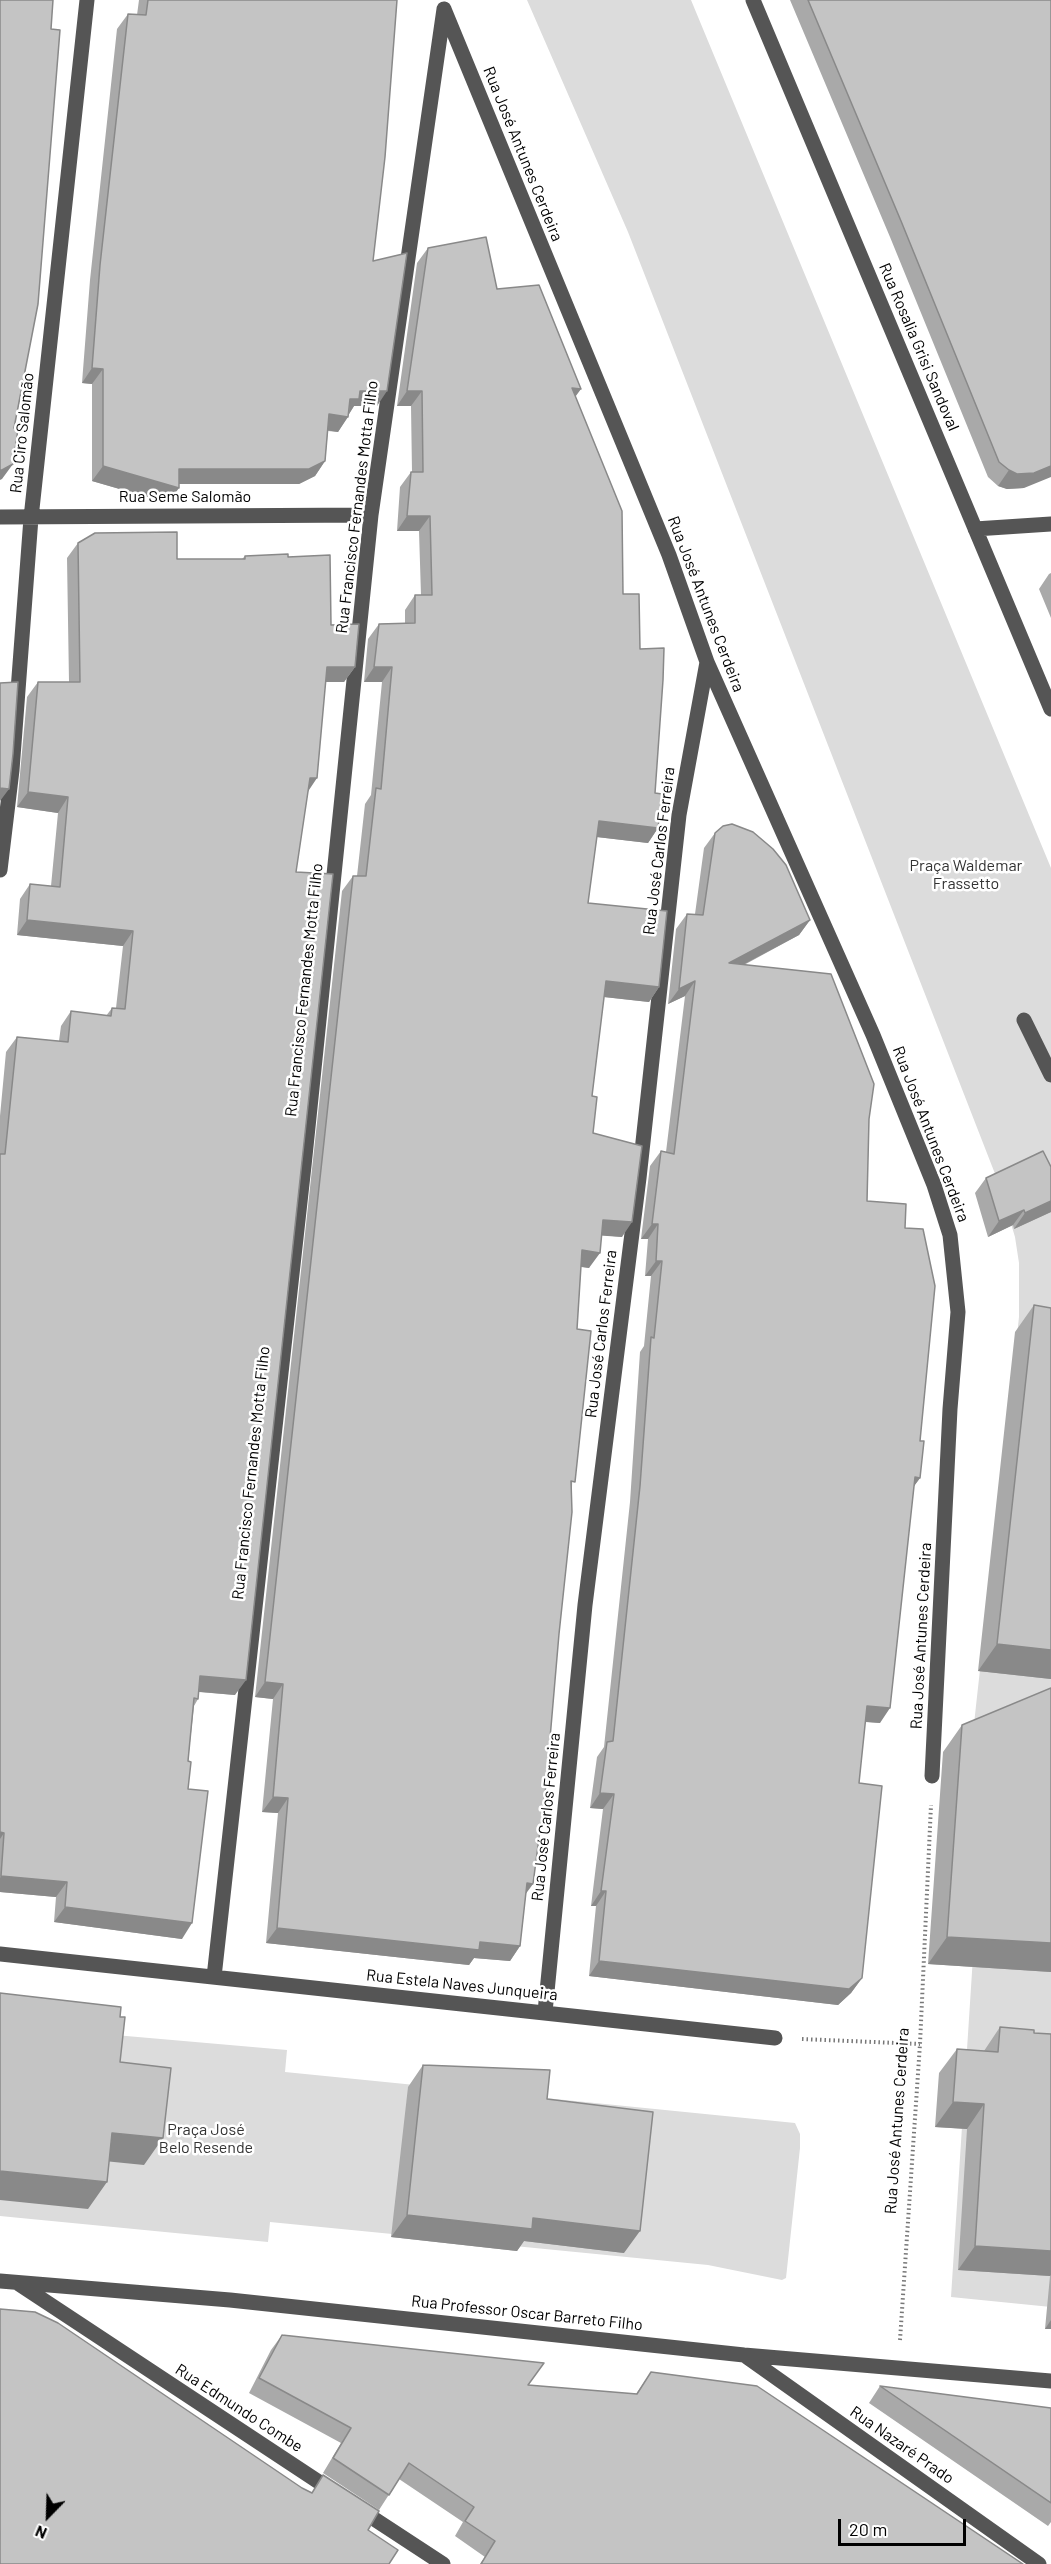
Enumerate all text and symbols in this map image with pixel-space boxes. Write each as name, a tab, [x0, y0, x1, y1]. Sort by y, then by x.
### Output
street label: Rua José Antunes Cerdeira	[479, 64, 567, 244]
street label: Rua Rosalia Grisi Sandoval	[875, 260, 963, 434]
street label: Rua Ciro Salomão	[6, 372, 38, 494]
street label: Rua Francisco Fernandes Motta Filho	[332, 379, 382, 635]
street label: Rua Seme Salomão	[119, 487, 251, 507]
street label: Rua José Antunes Cerdeira	[664, 513, 748, 695]
street label: Rua José Carlos Ferreira	[639, 766, 679, 936]
park label: Praça Waldemar Frassetto	[910, 856, 1022, 894]
street label: Rua Francisco Fernandes Motta Filho	[281, 862, 327, 1118]
street label: Rua José Antunes Cerdeira	[889, 1043, 973, 1225]
street label: Rua José Carlos Ferreira	[581, 1249, 621, 1419]
street label: Rua Francisco Fernandes Motta Filho	[228, 1345, 274, 1601]
street label: Rua José Antunes Cerdeira	[907, 1542, 935, 1730]
street label: Rua José Carlos Ferreira	[528, 1732, 564, 1902]
street label: Rua Estela Naves Junqueira	[365, 1965, 559, 2005]
street label: Rua José Antunes Cerdeira	[881, 2027, 913, 2215]
park label: Praça José Belo Resende	[159, 2120, 253, 2158]
street label: Rua Professor Oscar Barreto Filho	[410, 2291, 644, 2335]
street label: Rua Edmundo Combe	[172, 2360, 306, 2456]
street label: Rua Nazaré Prado	[846, 2402, 958, 2488]
north arrow	[18, 2486, 78, 2546]
scale bar	[841, 2507, 968, 2545]
text: 20 m	[849, 2518, 887, 2540]
text: N	[32, 2522, 49, 2544]

